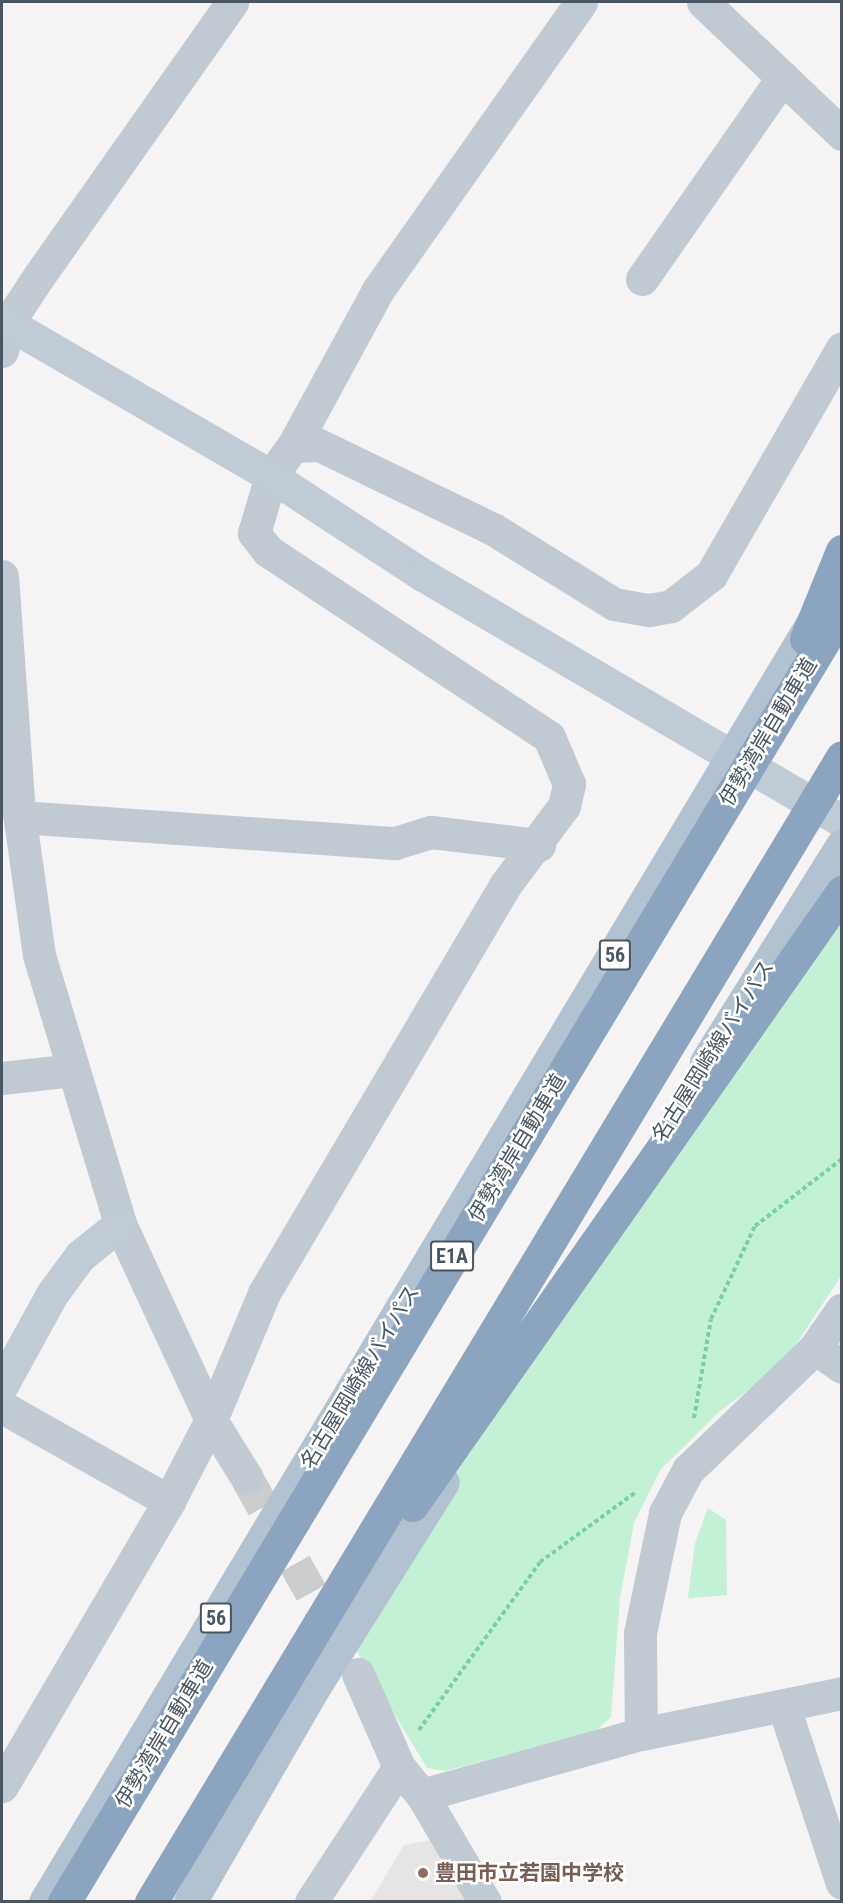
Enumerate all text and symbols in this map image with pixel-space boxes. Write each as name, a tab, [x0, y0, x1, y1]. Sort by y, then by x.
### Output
street label: 伊勢湾岸自動車道	[714, 654, 822, 810]
road number: 56	[598, 938, 632, 972]
street label: 名古屋岡崎線バイパス	[647, 955, 779, 1147]
street label: 伊勢湾岸自動車道	[463, 1070, 571, 1226]
road number: E1A	[430, 1239, 474, 1273]
street label: 名古屋岡崎線バイパス	[295, 1281, 425, 1473]
road number: 56	[200, 1601, 232, 1635]
street label: 伊勢湾岸自動車道	[110, 1656, 218, 1812]
place label: 豊田市立若園中学校	[435, 1860, 624, 1886]
marker: 豊田市立若園中学校	[416, 1866, 430, 1880]

